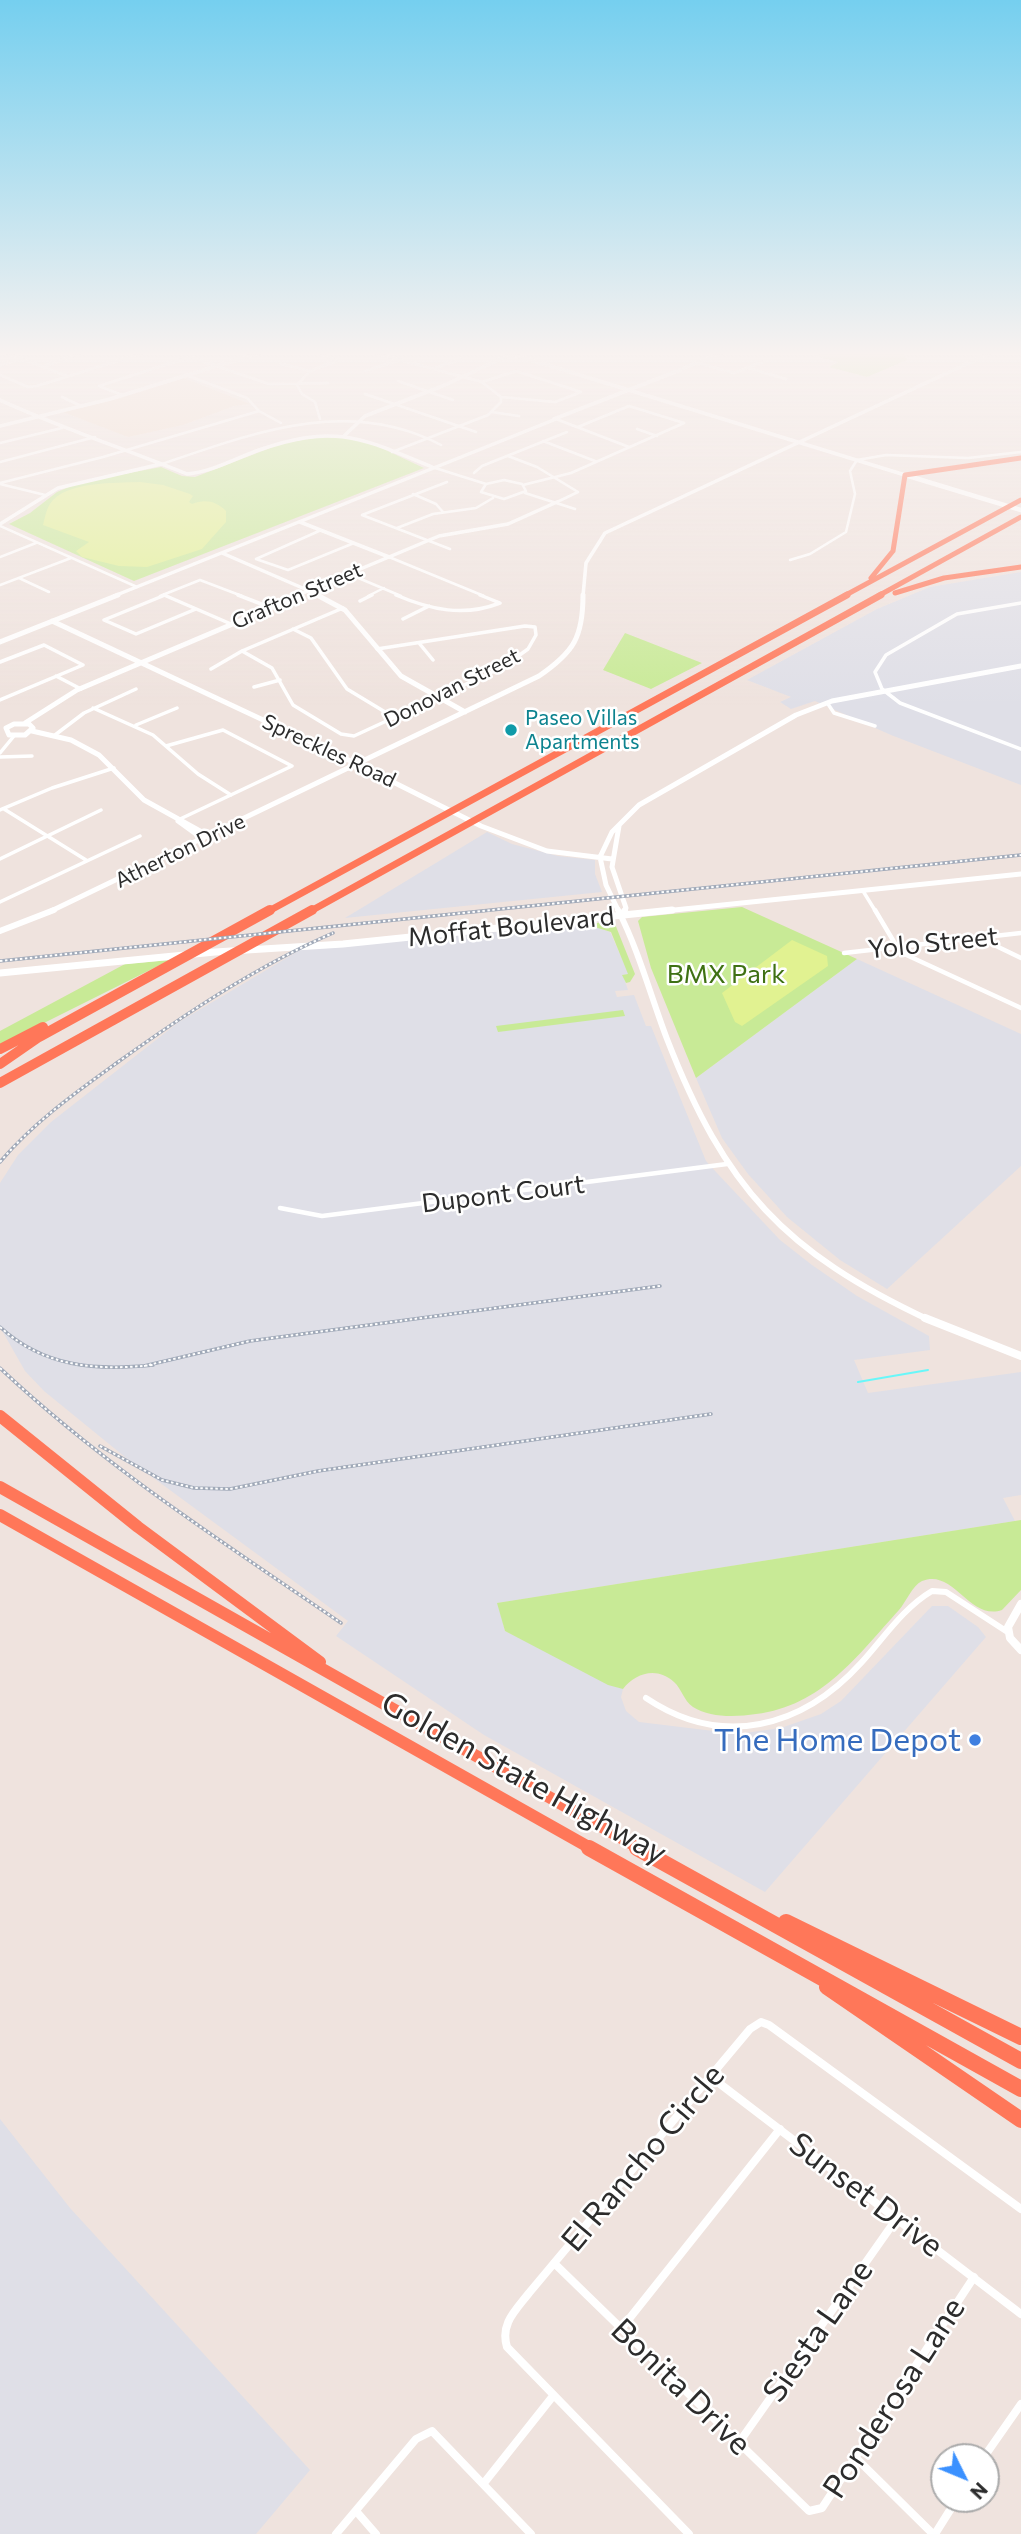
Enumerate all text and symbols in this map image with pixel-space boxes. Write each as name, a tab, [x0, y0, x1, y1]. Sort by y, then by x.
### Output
street label: Grafton Street	[228, 557, 366, 635]
street label: Donovan Street	[380, 643, 524, 733]
place label: Paseo Villas Apartments	[525, 705, 639, 755]
street label: Spreckles Road	[258, 709, 400, 793]
marker: Paseo Villas Apartments	[503, 722, 519, 738]
street label: Atherton Drive	[111, 809, 249, 893]
street label: Moffat Boulevard	[406, 901, 616, 953]
street label: Yolo Street	[866, 921, 1000, 965]
park label: BMX Park	[667, 958, 785, 990]
street label: Dupont Court	[420, 1169, 586, 1219]
street label: Golden State Highway	[375, 1684, 673, 1872]
place label: The Home Depot	[714, 1721, 961, 1759]
marker: The Home Depot	[967, 1732, 983, 1748]
street label: El Rancho Circle	[554, 2057, 732, 2259]
street label: Sunset Drive	[781, 2125, 951, 2265]
street label: Siesta Lane	[755, 2253, 881, 2409]
street label: Ponderosa Lane	[815, 2291, 973, 2505]
street label: Bonita Drive	[603, 2311, 759, 2463]
north arrow	[930, 2443, 1000, 2513]
text: N	[966, 2478, 993, 2504]

